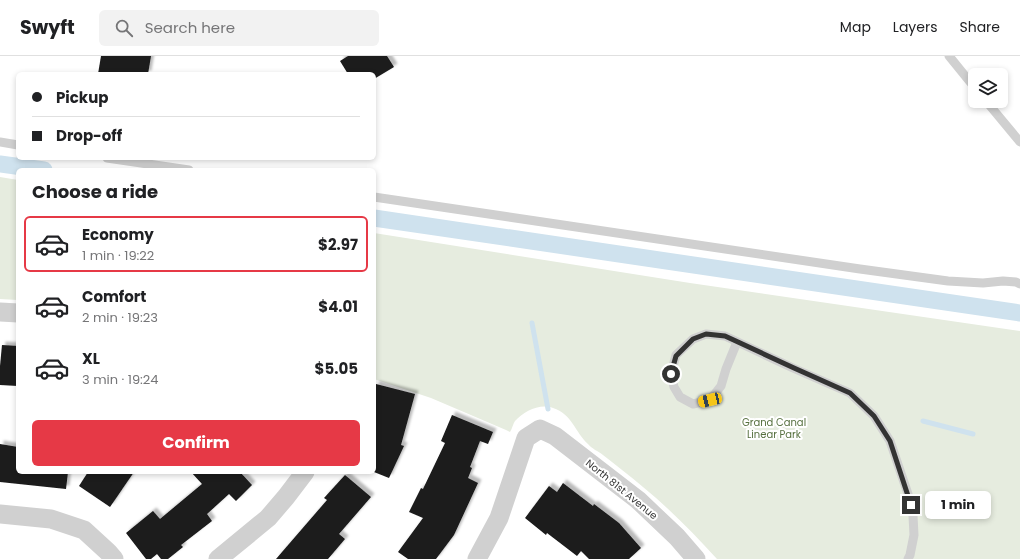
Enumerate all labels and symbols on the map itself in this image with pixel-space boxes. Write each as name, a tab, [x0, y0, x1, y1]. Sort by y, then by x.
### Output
route start	[662, 365, 680, 383]
car	[697, 391, 723, 409]
park label: Grand Canal Linear Park	[742, 415, 806, 442]
street label: North 81st Avenue	[583, 456, 661, 523]
callout: 1 min	[925, 491, 991, 519]
route end	[902, 496, 920, 514]

